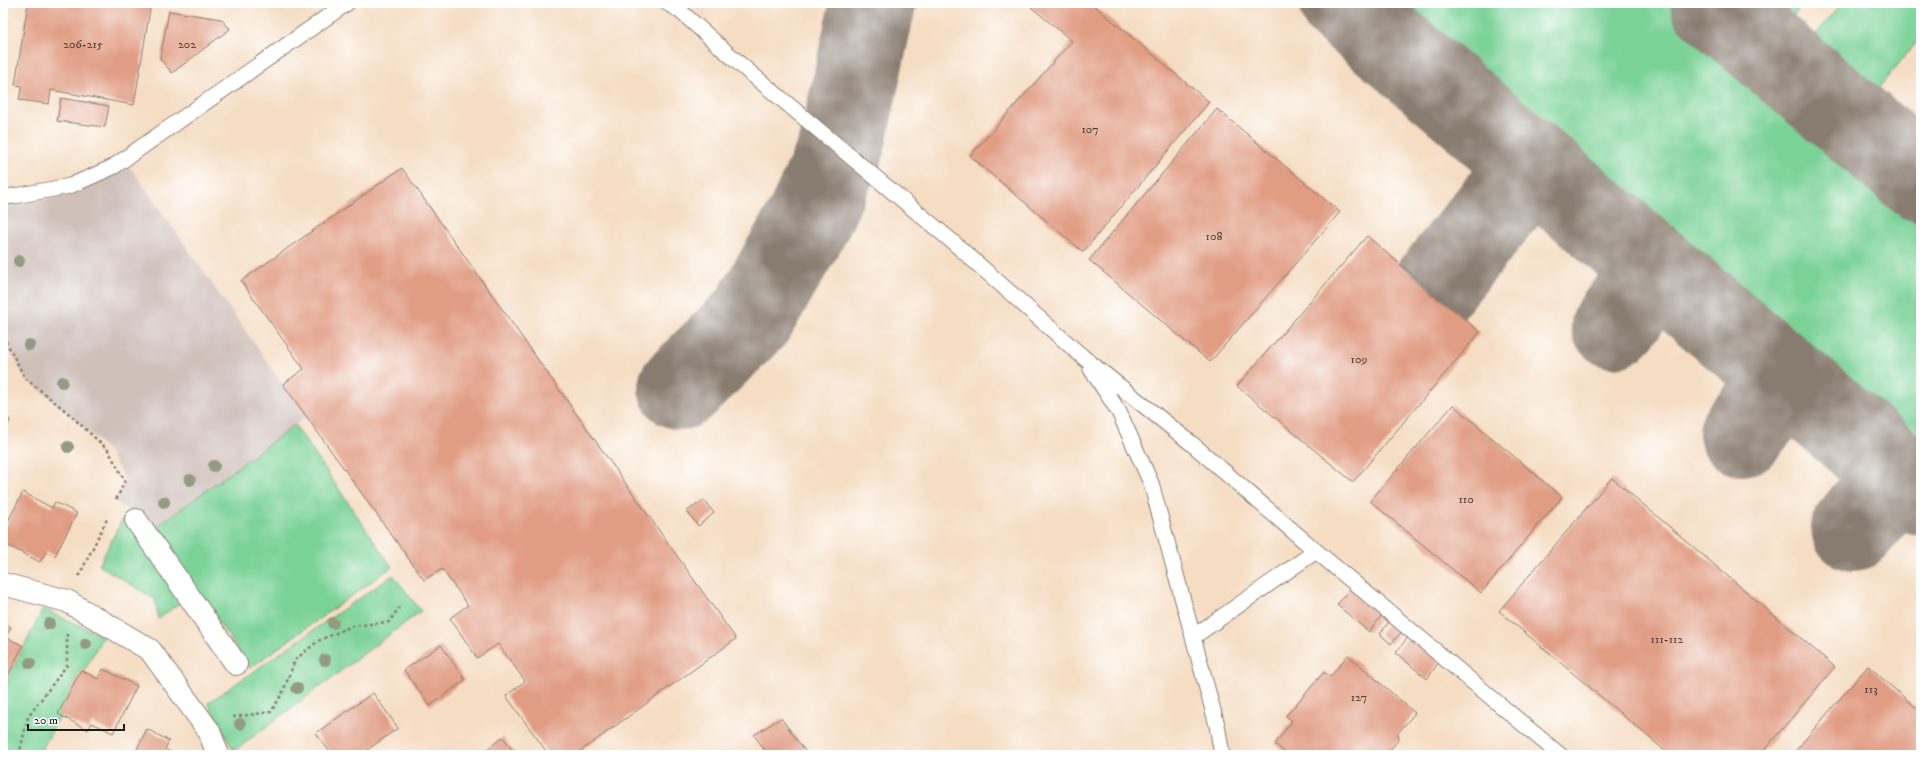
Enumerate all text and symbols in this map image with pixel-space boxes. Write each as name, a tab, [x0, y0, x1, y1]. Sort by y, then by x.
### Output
house number: 206-215	[63, 37, 103, 52]
house number: 202	[178, 37, 196, 52]
house number: 107	[1081, 122, 1099, 137]
house number: 108	[1206, 229, 1222, 244]
house number: 109	[1351, 352, 1367, 367]
house number: 110	[1458, 492, 1474, 507]
house number: 111-112	[1651, 632, 1684, 647]
house number: 113	[1864, 682, 1878, 697]
house number: 127	[1351, 690, 1367, 705]
scale bar	[28, 706, 124, 732]
text: 20 m	[34, 713, 58, 728]

